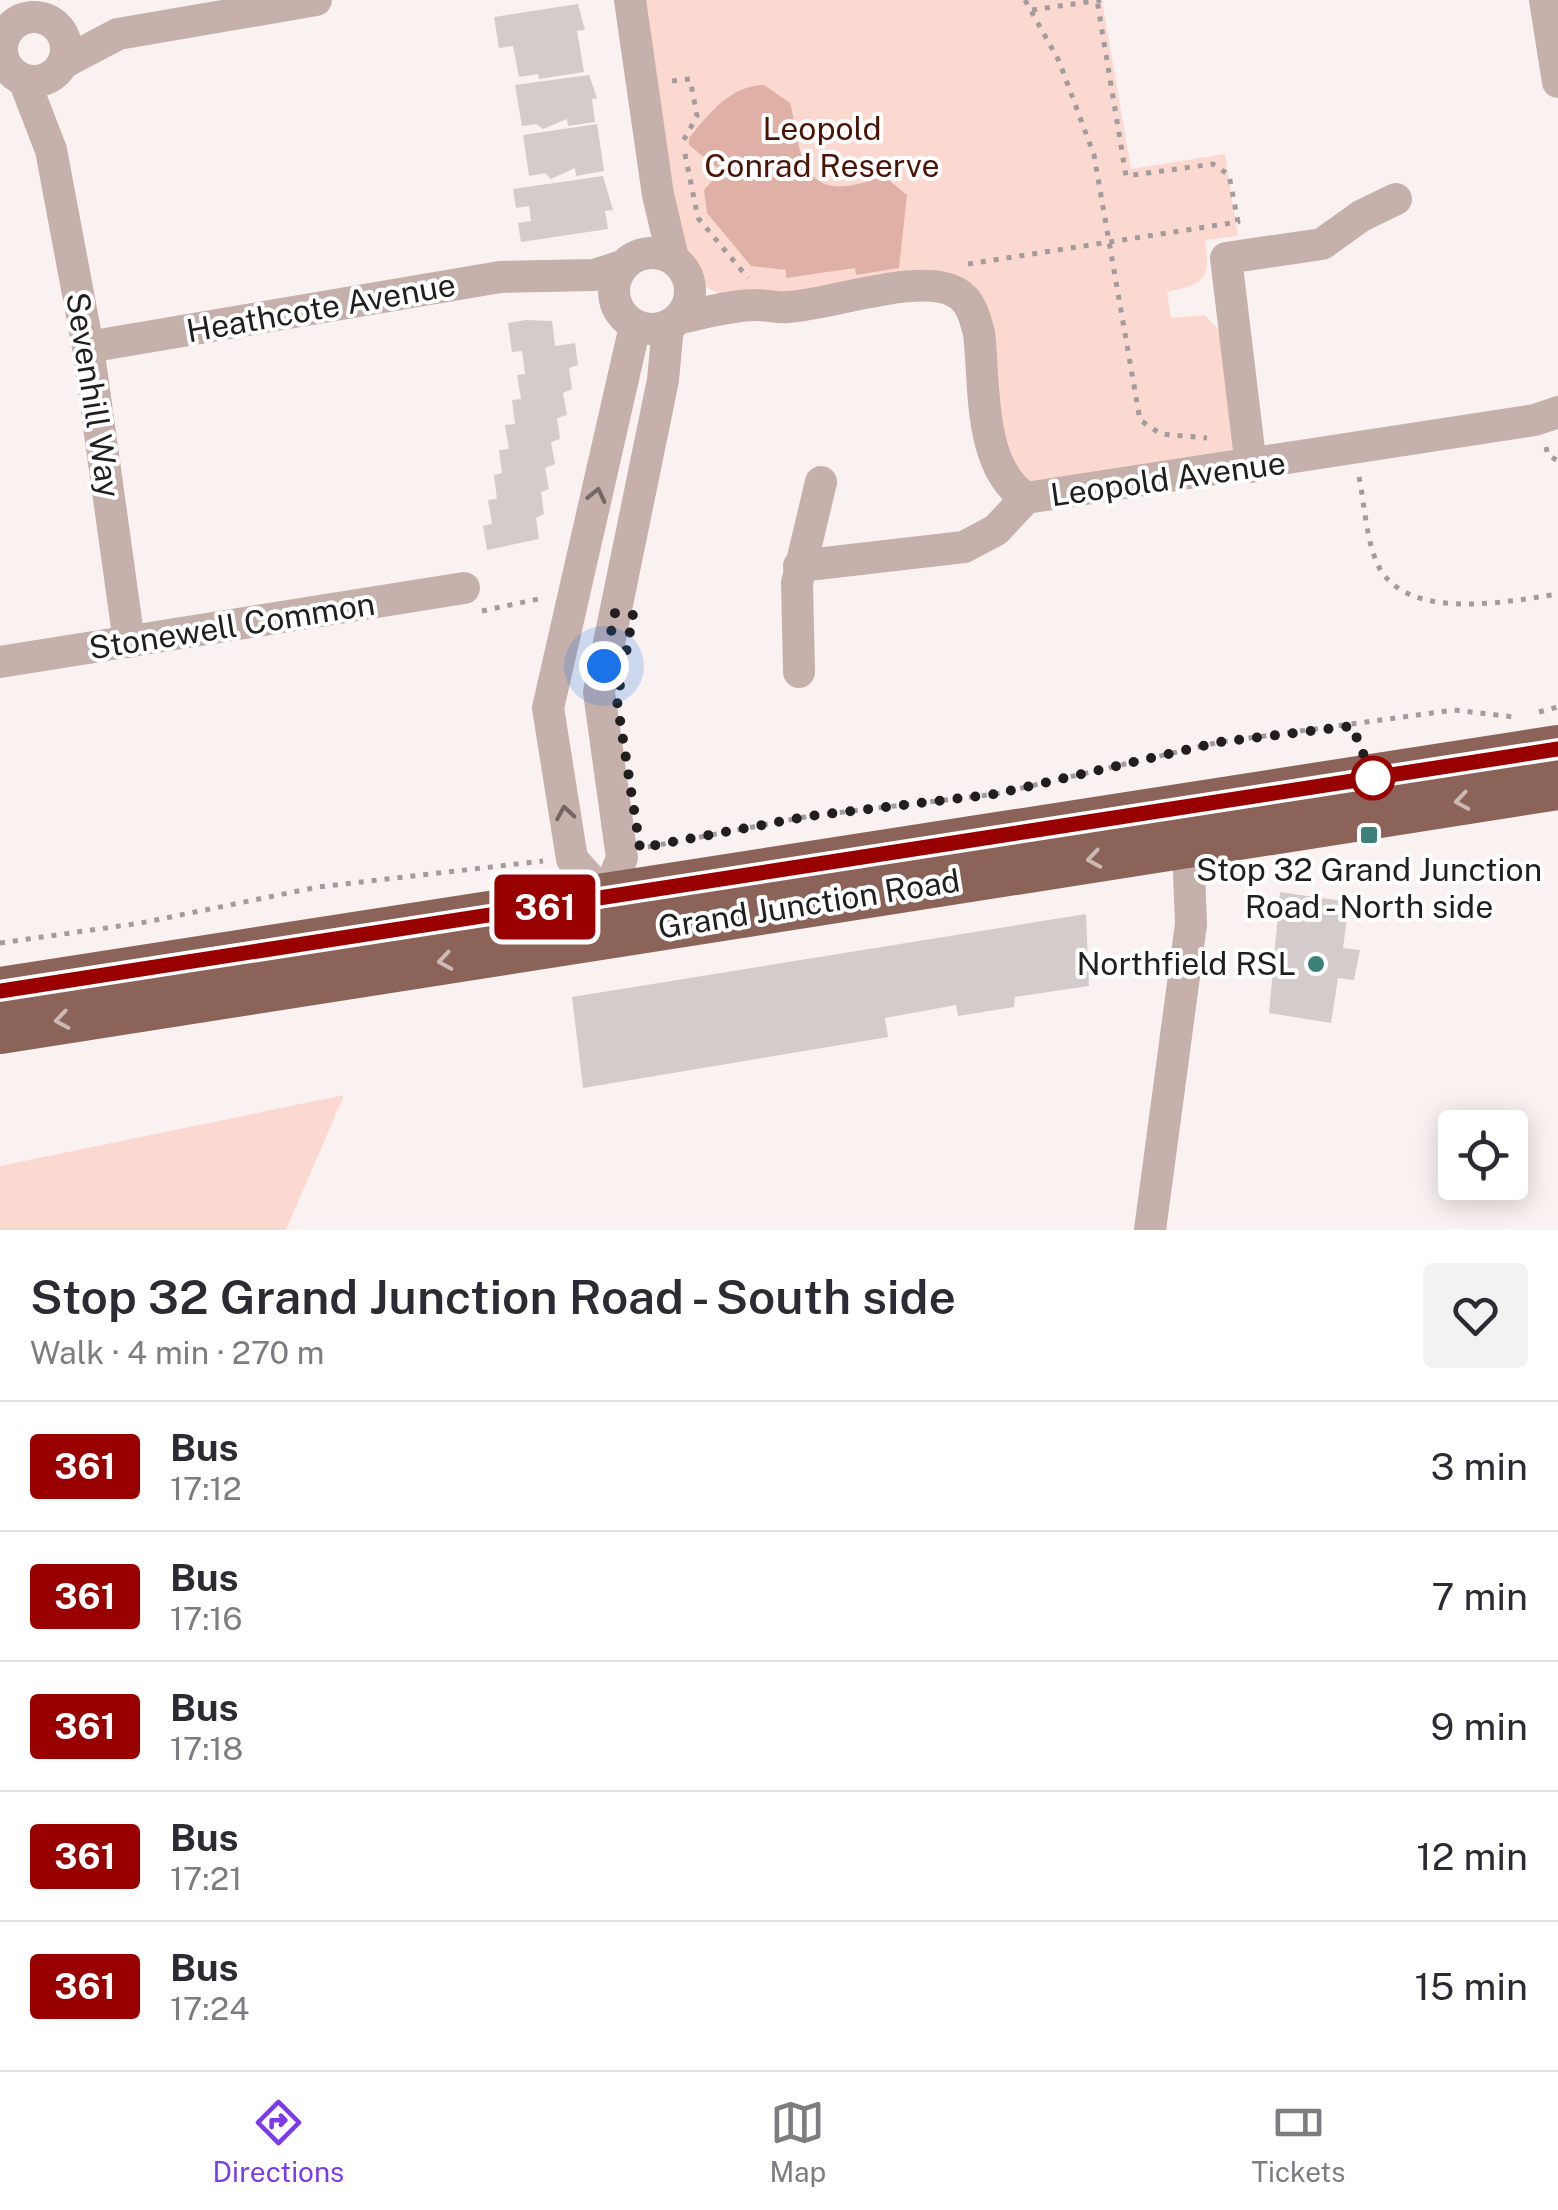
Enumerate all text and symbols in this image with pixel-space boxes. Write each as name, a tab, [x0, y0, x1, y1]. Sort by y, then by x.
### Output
park label: Leopold Conrad Reserve	[704, 110, 940, 184]
street label: Heathcote Avenue	[184, 266, 458, 349]
street label: Sevenhill Way	[59, 290, 128, 500]
street label: Leopold Avenue	[1048, 444, 1288, 513]
one-way arrow	[585, 486, 606, 503]
street label: Stonewell Common	[86, 585, 377, 666]
your location	[579, 641, 629, 691]
unlabelled marker	[1352, 757, 1394, 799]
one-way arrow	[1453, 790, 1470, 811]
one-way arrow	[555, 805, 576, 821]
marker: Stop 32 Grand Junction Road - North side	[1358, 824, 1380, 846]
one-way arrow	[1086, 847, 1102, 868]
place label: Stop 32 Grand Junction Road - North side	[1196, 851, 1542, 925]
street label: Grand Junction Road	[655, 861, 963, 946]
line badge: 361	[488, 874, 602, 940]
text: 361	[514, 887, 576, 928]
place label: Northfield RSL	[1076, 945, 1296, 982]
one-way arrow	[437, 949, 454, 970]
marker: Northfield RSL	[1305, 953, 1327, 975]
one-way arrow	[54, 1009, 70, 1030]
map controls	[1438, 1110, 1528, 1200]
button: locate	[1438, 1110, 1528, 1200]
button: heart	[1423, 1263, 1528, 1368]
text: Stop 32 Grand Junction Road - South side	[30, 1268, 956, 1325]
text: Walk · 4 min · 270 m	[30, 1334, 325, 1371]
text: Bus	[170, 1425, 239, 1470]
text: 3 min	[1430, 1444, 1528, 1489]
text: 361	[54, 1446, 116, 1487]
text: 17:12	[170, 1470, 242, 1507]
text: Bus	[170, 1555, 239, 1600]
text: 7 min	[1431, 1574, 1528, 1619]
text: 361	[54, 1576, 116, 1617]
text: 17:16	[170, 1600, 242, 1637]
text: Bus	[170, 1685, 239, 1730]
text: 9 min	[1431, 1704, 1528, 1749]
text: 361	[54, 1706, 116, 1747]
text: 17:18	[170, 1730, 243, 1767]
text: Bus	[170, 1815, 239, 1860]
text: 12 min	[1416, 1834, 1528, 1879]
text: 361	[54, 1836, 116, 1877]
text: 17:21	[170, 1860, 242, 1897]
text: Bus	[170, 1945, 239, 1990]
text: 15 min	[1415, 1964, 1528, 2009]
text: 361	[54, 1966, 116, 2007]
text: 17:24	[170, 1990, 249, 2027]
tab: Directions	[213, 2095, 344, 2188]
tab: Map	[769, 2095, 826, 2188]
tab: Tickets	[1251, 2095, 1345, 2188]

